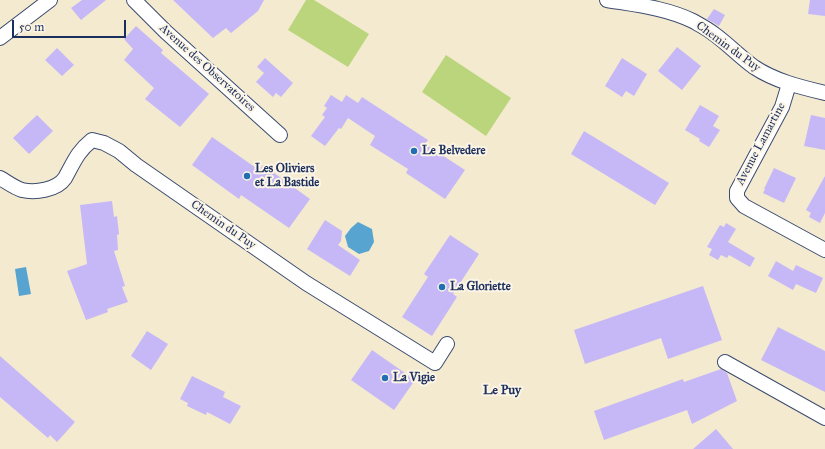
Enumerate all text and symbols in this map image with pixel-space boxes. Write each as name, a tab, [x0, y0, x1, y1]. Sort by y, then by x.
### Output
scale bar	[14, 12, 128, 38]
street label: Chemin du Puy	[693, 19, 763, 75]
text: 50 m	[19, 20, 44, 34]
street label: Avenue des Observatoires	[156, 21, 258, 115]
street label: Avenue Lamartine	[733, 100, 789, 188]
place label: Le Belvedere	[422, 144, 486, 158]
marker: Le Belvedere	[409, 146, 419, 156]
place label: Les Oliviers et La Bastide	[255, 162, 319, 190]
marker: Les Oliviers et La Bastide	[242, 171, 252, 181]
street label: Chemin du Puy	[188, 197, 258, 253]
place label: La Gloriette	[450, 280, 511, 294]
marker: La Gloriette	[437, 282, 447, 292]
place label: La Vigie	[393, 371, 435, 385]
marker: La Vigie	[380, 373, 390, 383]
district label: Le Puy	[483, 383, 521, 399]

